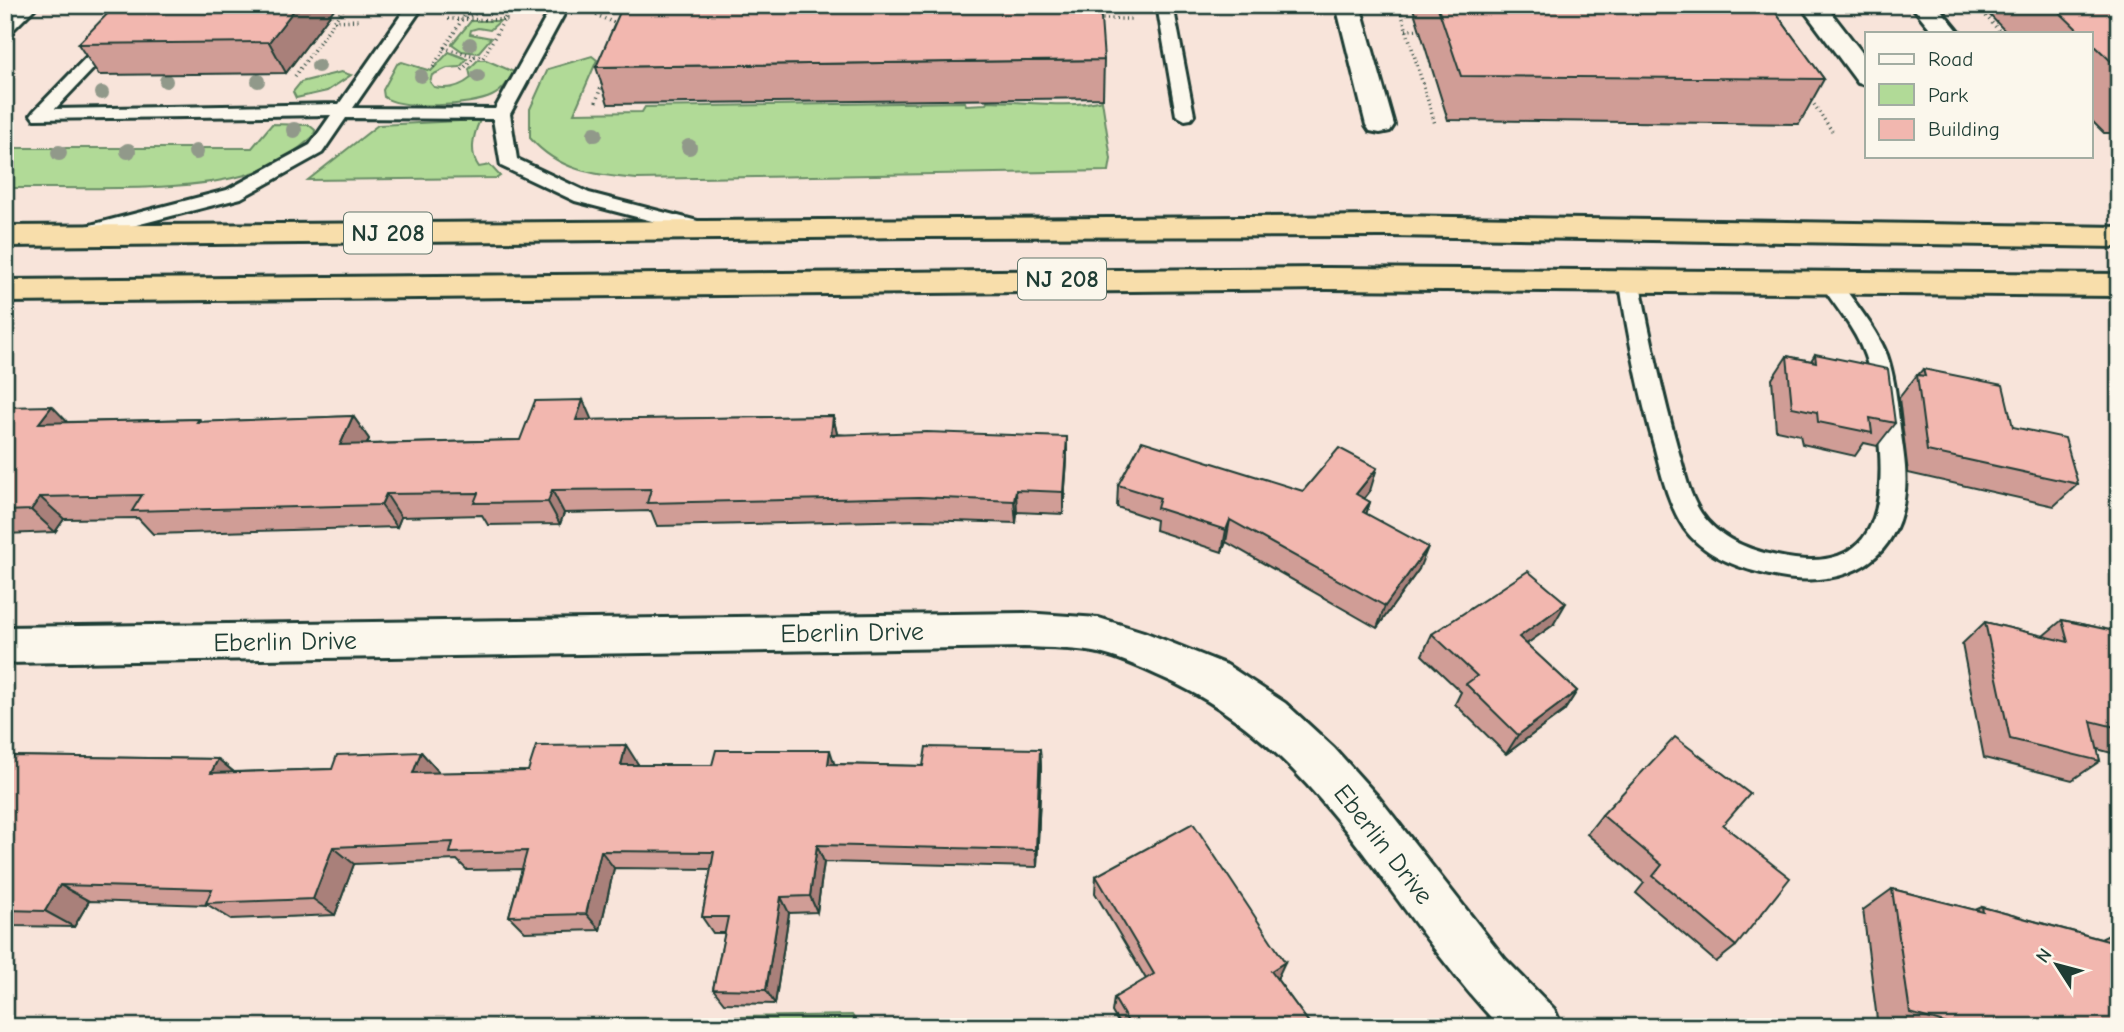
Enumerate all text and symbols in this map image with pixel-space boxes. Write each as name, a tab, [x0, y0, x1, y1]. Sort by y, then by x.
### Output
legend	[1865, 32, 2092, 158]
text: Road	[1928, 47, 1973, 71]
text: Park	[1928, 83, 1968, 107]
text: Building	[1928, 117, 2000, 141]
road number: NJ 208	[344, 212, 432, 254]
road number: NJ 208	[1018, 258, 1106, 300]
street label: Eberlin Drive	[780, 617, 924, 649]
street label: Eberlin Drive	[213, 626, 357, 658]
street label: Eberlin Drive	[1327, 779, 1439, 910]
north arrow	[2022, 930, 2092, 1000]
text: N	[2032, 944, 2057, 967]

